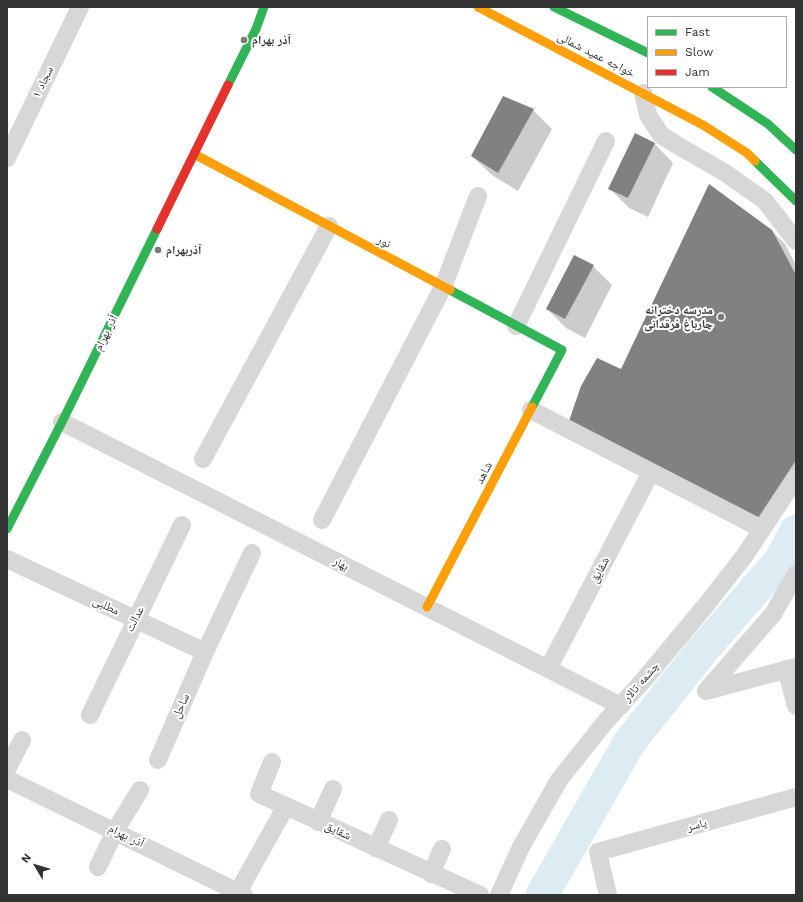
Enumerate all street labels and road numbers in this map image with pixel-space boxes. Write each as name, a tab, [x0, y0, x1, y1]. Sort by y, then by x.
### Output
street label: خواجه عمید شمالی	[555, 29, 637, 81]
street label: سجاد ۱	[29, 64, 57, 100]
street label: نور	[375, 232, 393, 252]
street label: آذر بهرام	[91, 313, 121, 353]
street label: شاهد	[472, 460, 496, 486]
street label: بهار	[331, 554, 351, 574]
street label: شقایق	[587, 555, 613, 585]
street label: مطلبی	[90, 594, 122, 618]
street label: عدالت	[123, 604, 147, 634]
street label: چشمه تالار	[620, 659, 662, 705]
street label: ساحل	[169, 691, 193, 721]
street label: یاسر	[686, 815, 708, 835]
street label: شقایق	[323, 819, 353, 843]
street label: آذر بهرام	[106, 821, 146, 851]

